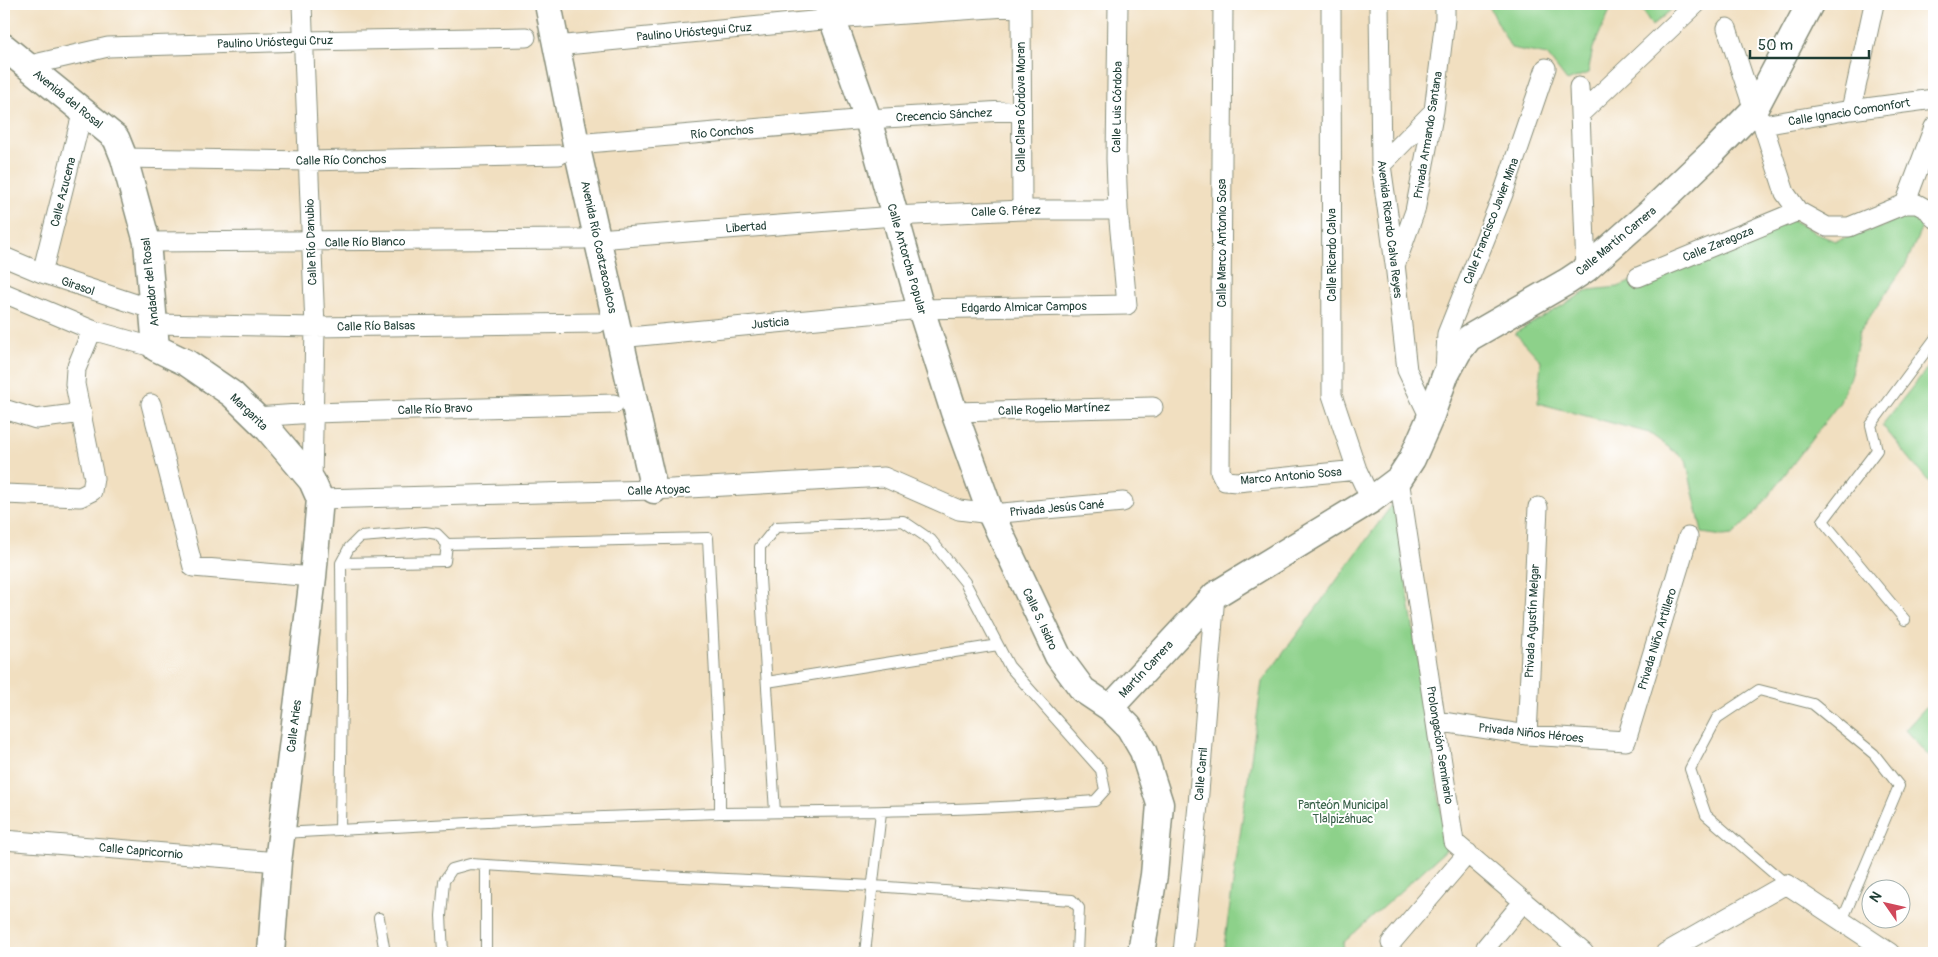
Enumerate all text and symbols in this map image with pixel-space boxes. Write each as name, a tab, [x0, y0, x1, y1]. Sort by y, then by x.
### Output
street label: Paulino Urióstegui Cruz	[635, 20, 753, 45]
scale bar	[1750, 28, 1869, 60]
street label: Paulino Urióstegui Cruz	[217, 33, 333, 52]
text: 50 m	[1758, 36, 1793, 55]
street label: Calle Clara Córdova Moran	[1014, 42, 1029, 172]
street label: Calle Luis Córdoba	[1109, 61, 1126, 153]
street label: Avenida del Rosal	[30, 67, 106, 132]
street label: Privada Armando Santana	[1411, 70, 1446, 200]
street label: Calle Ignacio Comonfort	[1787, 95, 1911, 130]
street label: Crecencio Sánchez	[895, 105, 993, 126]
street label: Río Conchos	[690, 122, 755, 143]
street label: Calle Río Conchos	[296, 152, 387, 169]
street label: Calle Azucena	[48, 155, 79, 229]
street label: Calle Francisco Javier Mina	[1460, 155, 1523, 287]
street label: Avenida Ricardo Calva Reyes	[1374, 159, 1406, 300]
street label: Calle Marco Antonio Sosa	[1215, 178, 1230, 307]
street label: Avenida Río Coatzacoalcos	[577, 179, 620, 315]
street label: Calle Río Danubio	[302, 198, 321, 286]
street label: Calle Antorcha Popular	[883, 202, 930, 317]
street label: Calle G. Pérez	[971, 203, 1041, 220]
street label: Calle Martín Carrera	[1573, 203, 1660, 279]
street label: Calle Ricardo Calva	[1325, 208, 1340, 302]
street label: Libertad	[725, 219, 767, 236]
street label: Calle Zaragoza	[1681, 223, 1756, 265]
street label: Calle Río Blanco	[324, 234, 406, 251]
street label: Andador del Rosal	[138, 236, 163, 327]
street label: Girasol	[59, 274, 97, 299]
street label: Edgardo Almicar Campos	[961, 299, 1088, 316]
street label: Justicia	[750, 314, 790, 333]
street label: Calle Río Balsas	[337, 318, 416, 335]
street label: Margarita	[227, 391, 271, 434]
street label: Calle Rogelio Martínez	[998, 400, 1110, 419]
street label: Calle Río Bravo	[397, 401, 473, 418]
street label: Marco Antonio Sosa	[1240, 465, 1343, 488]
street label: Calle Atoyac	[627, 482, 691, 499]
street label: Privada Jesús Cané	[1009, 497, 1105, 520]
street label: Privada Agustín Melgar	[1522, 563, 1543, 679]
street label: Calle S. Isidro	[1019, 586, 1061, 653]
street label: Privada Niño Artillero	[1635, 586, 1680, 692]
street label: Martín Carrera	[1116, 637, 1177, 701]
street label: Prolongación Seminario	[1423, 685, 1456, 806]
street label: Calle Aries	[284, 698, 305, 753]
street label: Privada Niños Héroes	[1478, 721, 1585, 747]
street label: Calle Carril	[1192, 746, 1211, 801]
park label: Panteón Municipal Tlalpizáhuac	[1298, 798, 1388, 827]
street label: Calle Capricornio	[98, 840, 184, 863]
north arrow	[1860, 880, 1910, 930]
text: N	[1866, 888, 1885, 906]

